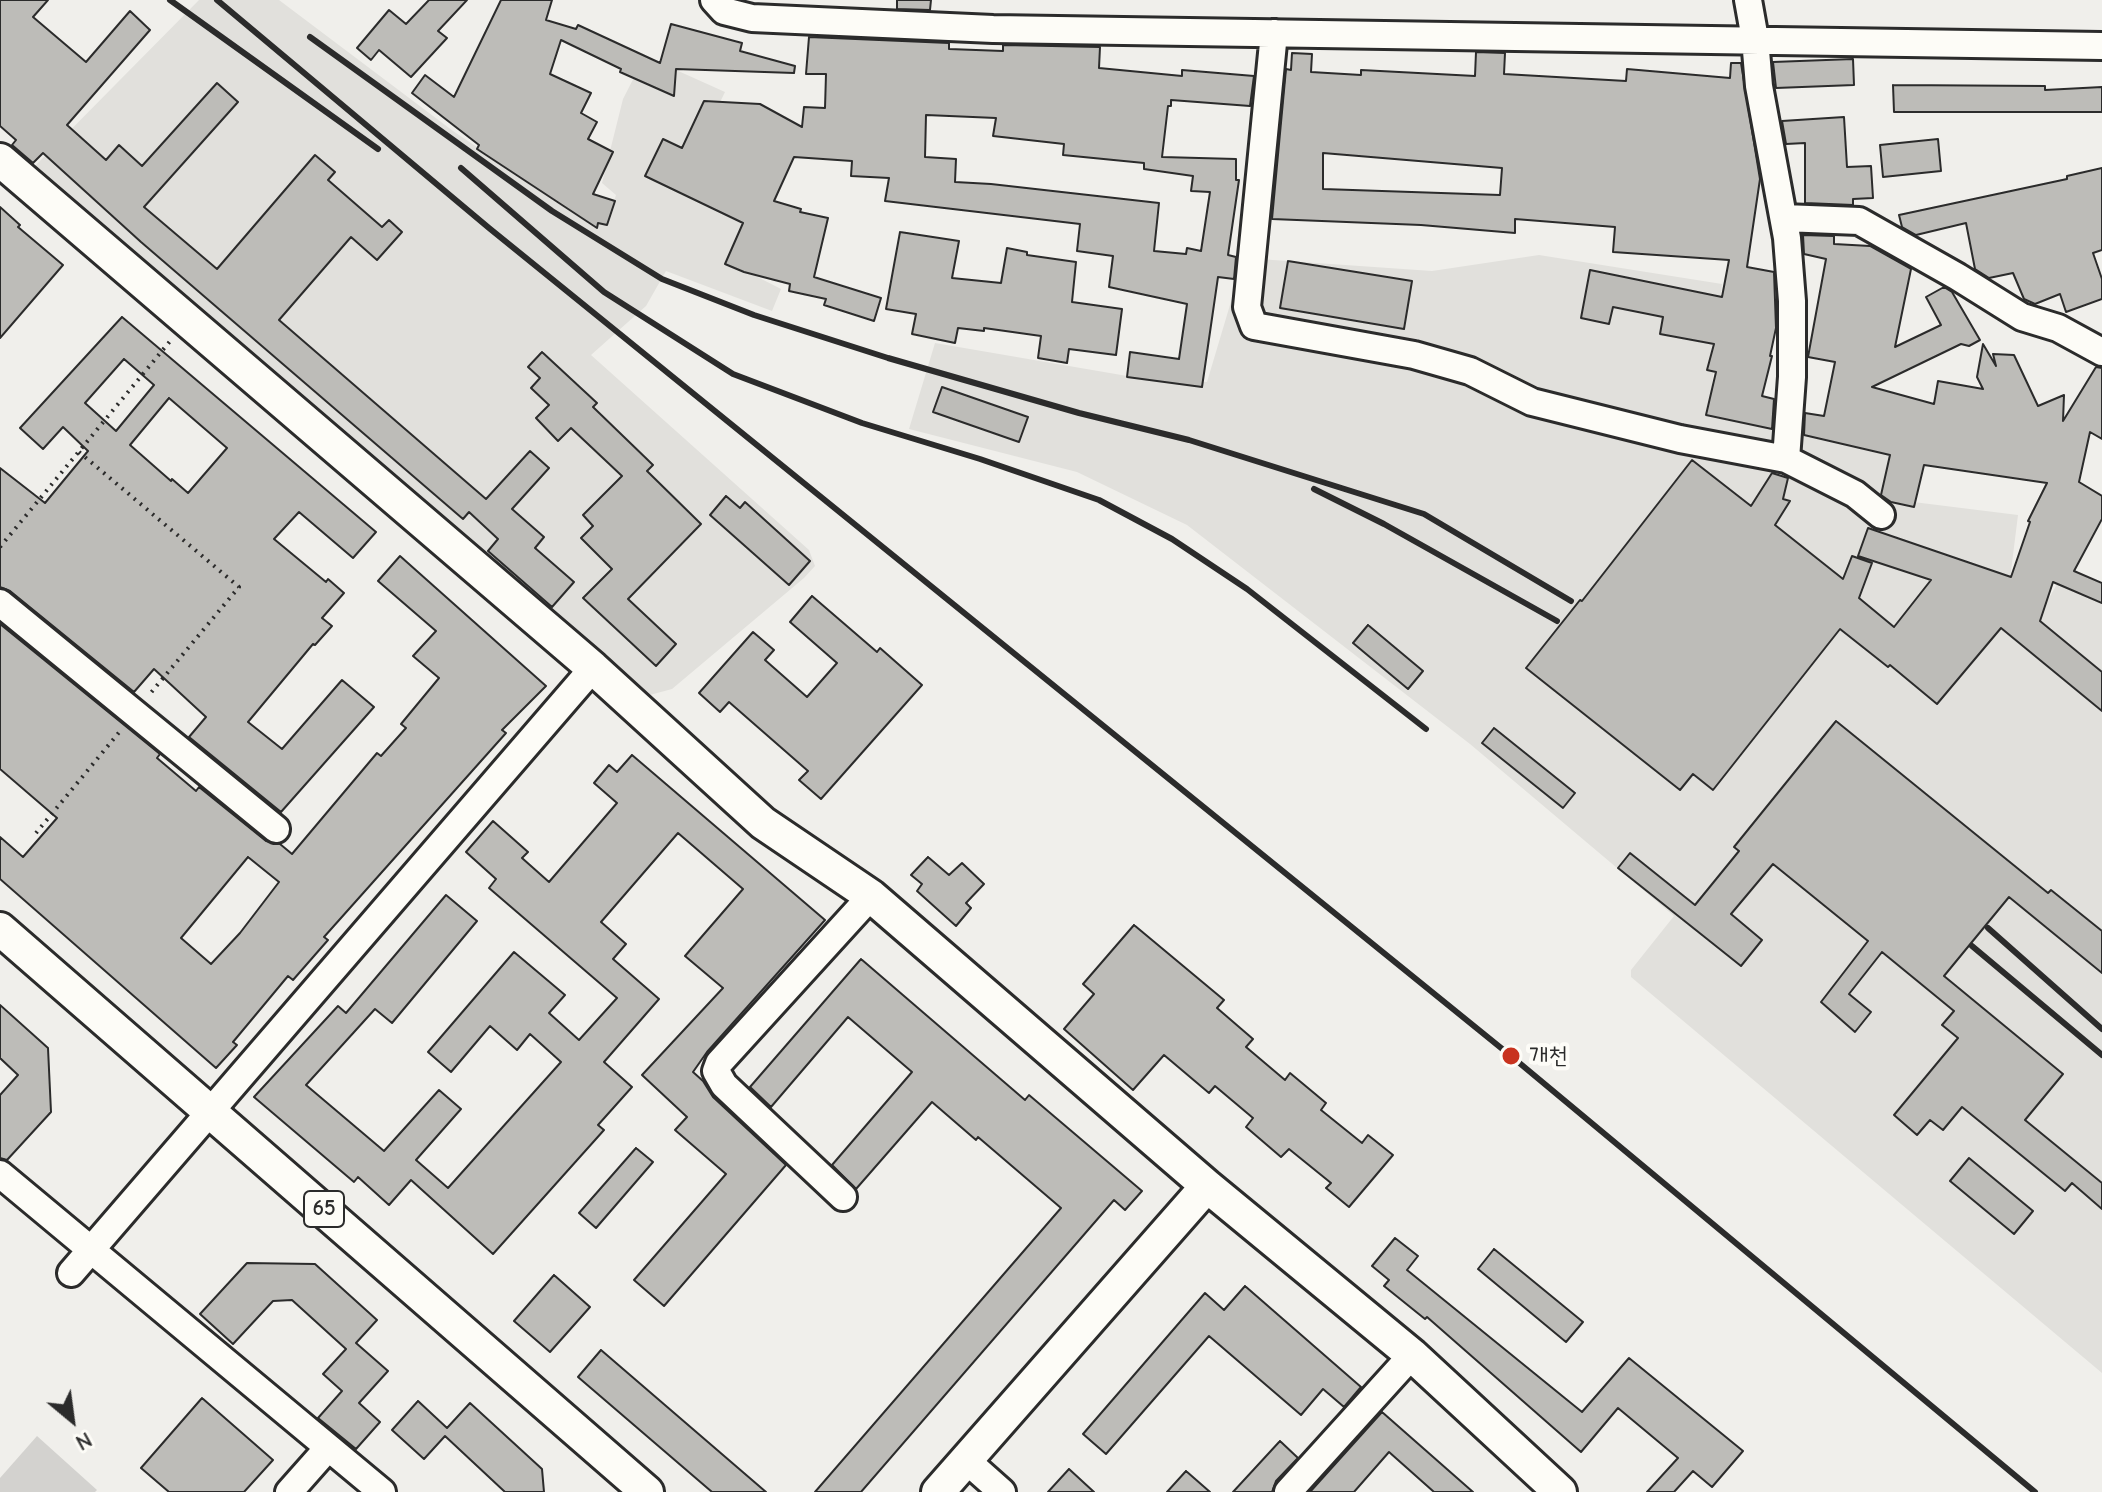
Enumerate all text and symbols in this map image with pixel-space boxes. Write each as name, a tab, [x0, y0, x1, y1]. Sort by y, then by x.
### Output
place label: 개천	[1529, 1042, 1568, 1070]
marker: 개천	[1500, 1045, 1522, 1067]
road number: 65	[304, 1191, 344, 1227]
north arrow	[32, 1380, 112, 1460]
text: N	[71, 1426, 96, 1456]

